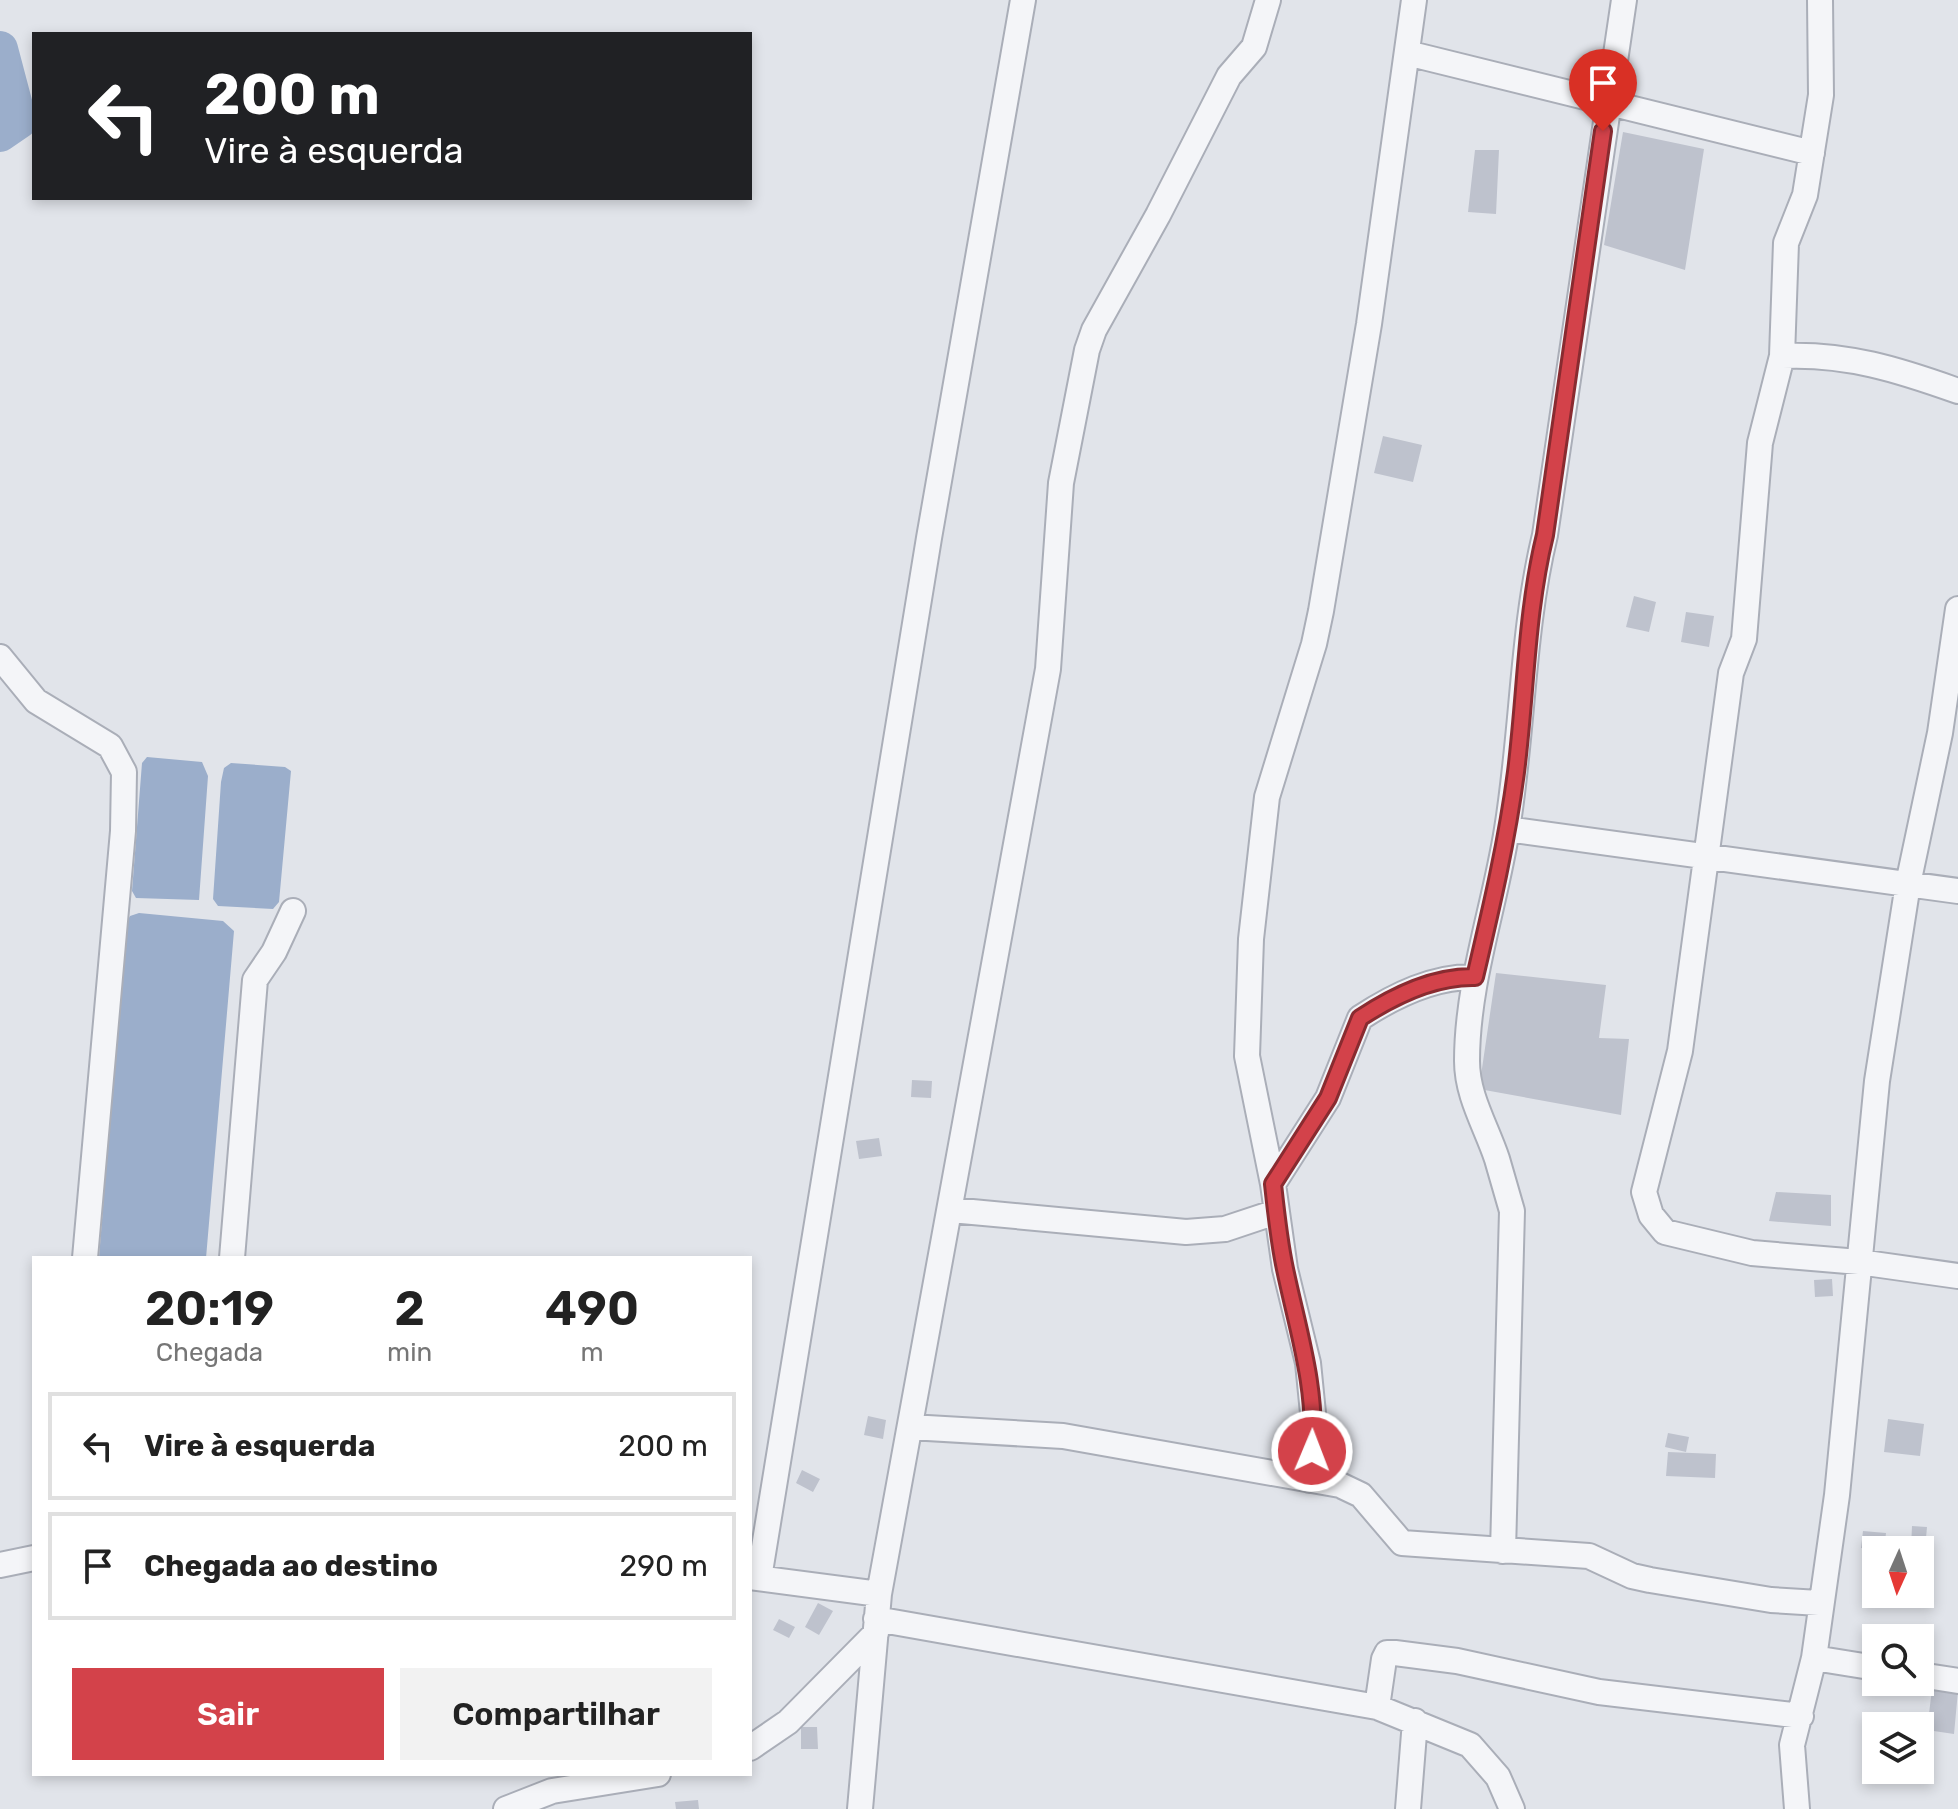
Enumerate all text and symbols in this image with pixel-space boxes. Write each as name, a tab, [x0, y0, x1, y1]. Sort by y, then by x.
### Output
pin	[1569, 49, 1637, 131]
icon: arrive	[1581, 61, 1625, 105]
text: 200 m	[204, 62, 380, 128]
icon: left	[72, 64, 176, 168]
text: Vire à esquerda	[204, 129, 464, 172]
text: 20:19	[145, 1280, 274, 1337]
text: 2	[394, 1280, 425, 1337]
text: 490	[545, 1280, 639, 1337]
text: Chegada	[156, 1337, 263, 1368]
text: min	[387, 1337, 432, 1368]
text: m	[581, 1337, 604, 1368]
position arrow	[1270, 1409, 1354, 1493]
icon: left	[76, 1424, 120, 1468]
text: Vire à esquerda	[144, 1428, 375, 1464]
text: 200 m	[618, 1428, 708, 1464]
north arrow	[1862, 1536, 1934, 1608]
map controls	[1862, 1536, 1934, 1784]
icon: arrive	[76, 1544, 120, 1588]
text: Chegada ao destino	[144, 1548, 438, 1584]
text: 290 m	[620, 1548, 708, 1584]
button: search	[1862, 1624, 1934, 1696]
button: Sair	[72, 1668, 384, 1760]
button: Compartilhar	[400, 1668, 712, 1760]
button: layers	[1862, 1712, 1934, 1784]

